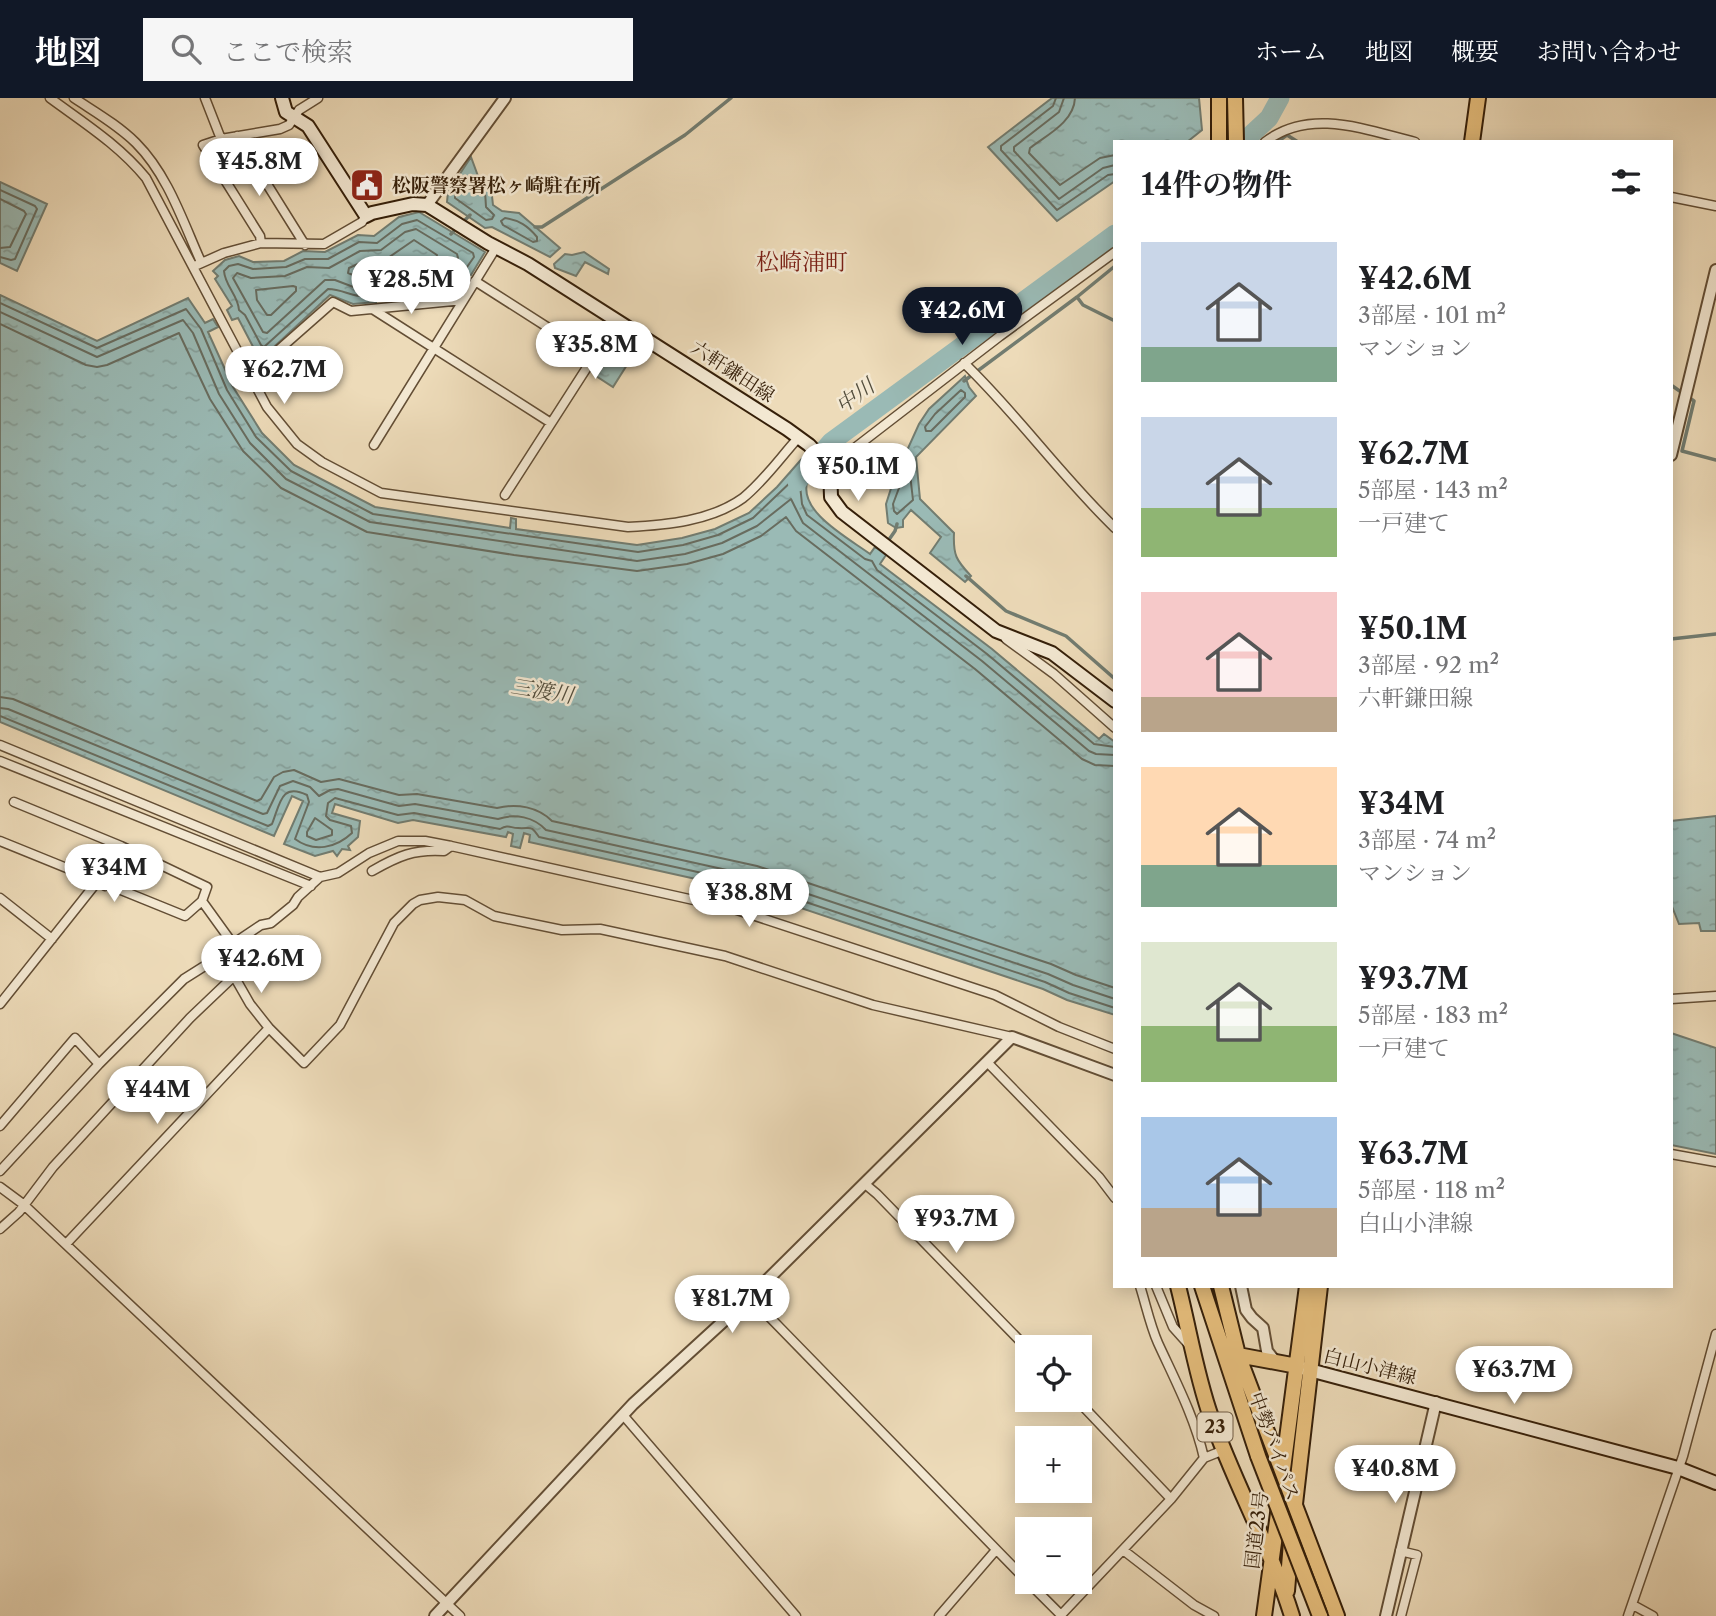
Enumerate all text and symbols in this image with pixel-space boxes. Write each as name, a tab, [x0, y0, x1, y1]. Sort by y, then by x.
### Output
search box	[143, 18, 633, 81]
icon: search	[167, 30, 205, 68]
text: 地図	[35, 32, 101, 73]
text: ここで検索	[223, 36, 353, 68]
text: ホーム	[1255, 37, 1327, 66]
text: 地図	[1365, 37, 1413, 66]
text: 概要	[1451, 37, 1499, 66]
text: お問い合わせ	[1537, 37, 1681, 66]
pin: ¥45.8M	[202, 139, 316, 198]
text: ¥45.8M	[215, 147, 303, 175]
icon: filters	[1607, 163, 1645, 201]
public building icon: 松阪警察署松ヶ崎駐在所	[348, 166, 386, 204]
text: 14件の物件	[1141, 166, 1292, 203]
place label: 松阪警察署松ヶ崎駐在所	[392, 174, 601, 197]
district label: 松崎浦町	[756, 248, 848, 276]
pin: ¥28.5M	[354, 256, 468, 316]
text: ¥42.6M	[1358, 260, 1472, 297]
text: ¥28.5M	[368, 265, 455, 293]
icon: home	[1197, 270, 1281, 354]
pin: ¥42.6M	[905, 288, 1019, 347]
text: ¥42.6M	[918, 296, 1006, 324]
text: 3部屋 · 101 m²	[1358, 301, 1506, 329]
pin: ¥35.8M	[538, 322, 652, 381]
text: ¥35.8M	[552, 330, 638, 358]
text: マンション	[1358, 334, 1472, 362]
street label: 六軒鎌田線	[687, 336, 779, 407]
pin: ¥62.7M	[227, 346, 341, 406]
text: ¥62.7M	[241, 355, 327, 383]
water label: 中川	[830, 372, 881, 418]
text: ¥62.7M	[1358, 435, 1470, 472]
pin: ¥50.1M	[801, 444, 915, 503]
icon: home	[1197, 445, 1281, 529]
text: ¥50.1M	[816, 452, 900, 480]
text: 5部屋 · 143 m²	[1358, 476, 1508, 504]
text: 一戸建て	[1358, 509, 1450, 537]
text: ¥50.1M	[1358, 610, 1468, 647]
icon: home	[1197, 620, 1281, 704]
text: 3部屋 · 92 m²	[1358, 651, 1499, 679]
water label: 三渡川	[509, 673, 577, 708]
text: 六軒鎌田線	[1358, 684, 1473, 712]
text: ¥34M	[1358, 785, 1445, 822]
icon: home	[1197, 795, 1281, 879]
text: 3部屋 · 74 m²	[1358, 826, 1496, 854]
pin: ¥34M	[73, 844, 155, 904]
text: ¥34M	[81, 853, 147, 881]
text: マンション	[1358, 859, 1472, 887]
pin: ¥38.8M	[692, 870, 806, 929]
text: ¥38.8M	[705, 878, 793, 906]
pin: ¥42.6M	[204, 936, 318, 995]
text: ¥42.6M	[217, 944, 305, 972]
text: ¥93.7M	[1358, 960, 1469, 997]
icon: home	[1197, 970, 1281, 1054]
text: 5部屋 · 183 m²	[1358, 1001, 1508, 1029]
text: 一戸建て	[1358, 1034, 1450, 1062]
pin: ¥44M	[116, 1066, 198, 1126]
text: ¥44M	[123, 1075, 191, 1103]
text: ¥63.7M	[1358, 1135, 1469, 1172]
icon: home	[1197, 1145, 1281, 1229]
text: 5部屋 · 118 m²	[1358, 1176, 1505, 1204]
pin: ¥93.7M	[899, 1196, 1013, 1255]
text: ¥93.7M	[914, 1204, 998, 1232]
text: 白山小津線	[1358, 1209, 1473, 1237]
pin: ¥81.7M	[675, 1276, 789, 1335]
text: ¥81.7M	[691, 1284, 773, 1312]
map controls	[1015, 1335, 1092, 1594]
button: locate	[1015, 1335, 1092, 1412]
street label: 白山小津線	[1321, 1344, 1419, 1389]
pin: ¥63.7M	[1457, 1346, 1571, 1406]
text: ¥63.7M	[1471, 1355, 1557, 1383]
street label: 中勢バイパス	[1244, 1389, 1305, 1503]
road number: 23	[1198, 1412, 1232, 1442]
button: +	[1015, 1426, 1092, 1503]
pin: ¥40.8M	[1338, 1446, 1452, 1505]
text: ¥40.8M	[1351, 1454, 1439, 1482]
street label: 国道23号	[1240, 1490, 1273, 1570]
button: −	[1015, 1517, 1092, 1594]

